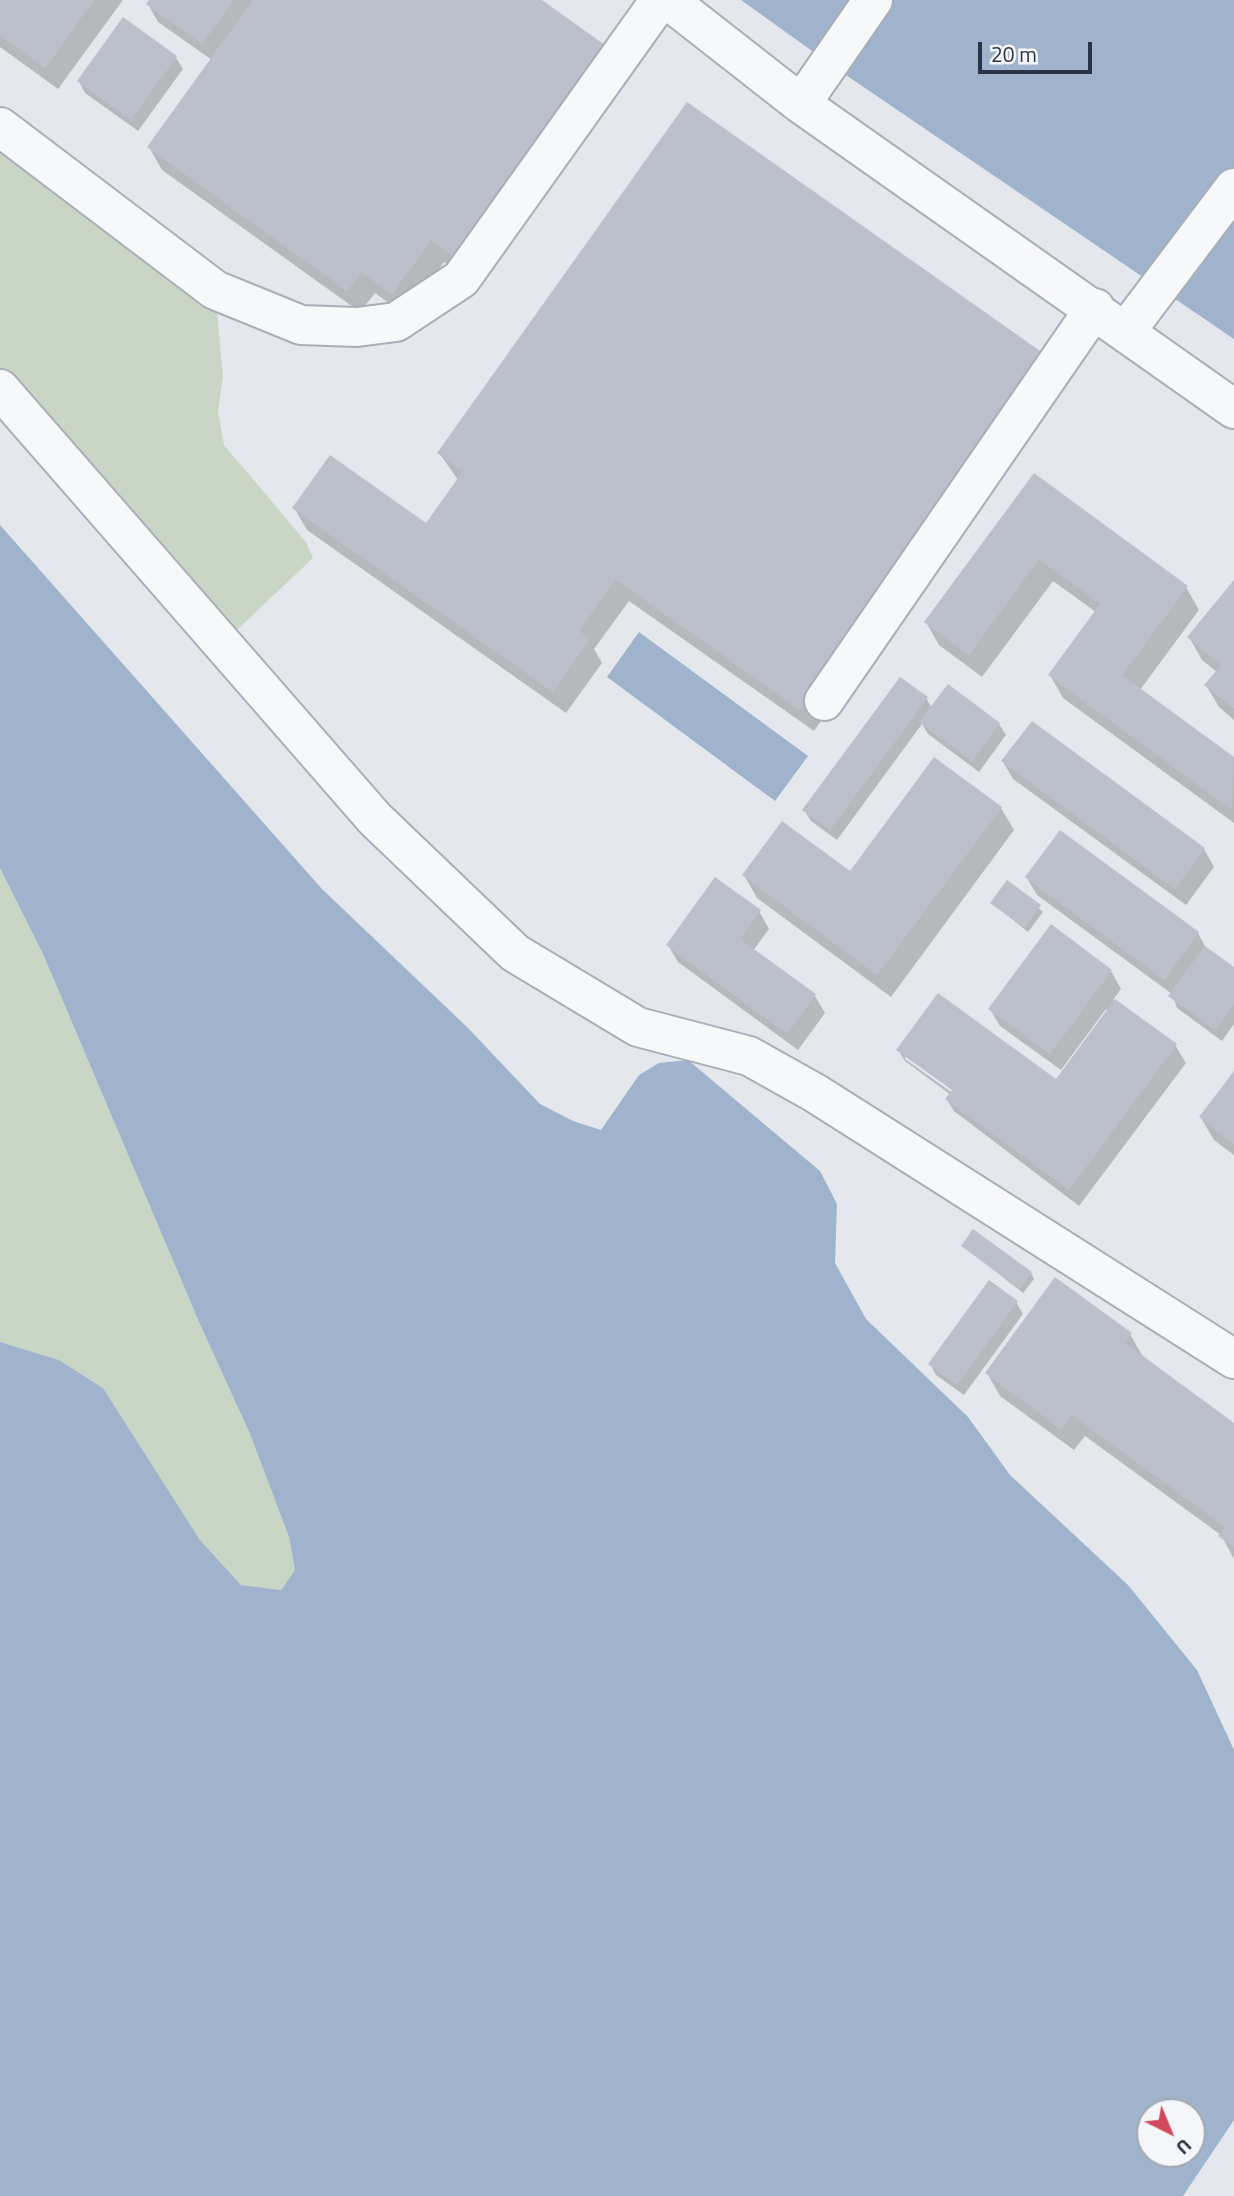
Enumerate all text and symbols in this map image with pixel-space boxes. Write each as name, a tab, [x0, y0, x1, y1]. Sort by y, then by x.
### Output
scale bar	[982, 28, 1096, 72]
text: 20 m	[991, 38, 1037, 70]
north arrow	[1136, 2098, 1206, 2168]
text: U	[1170, 2132, 1199, 2162]

